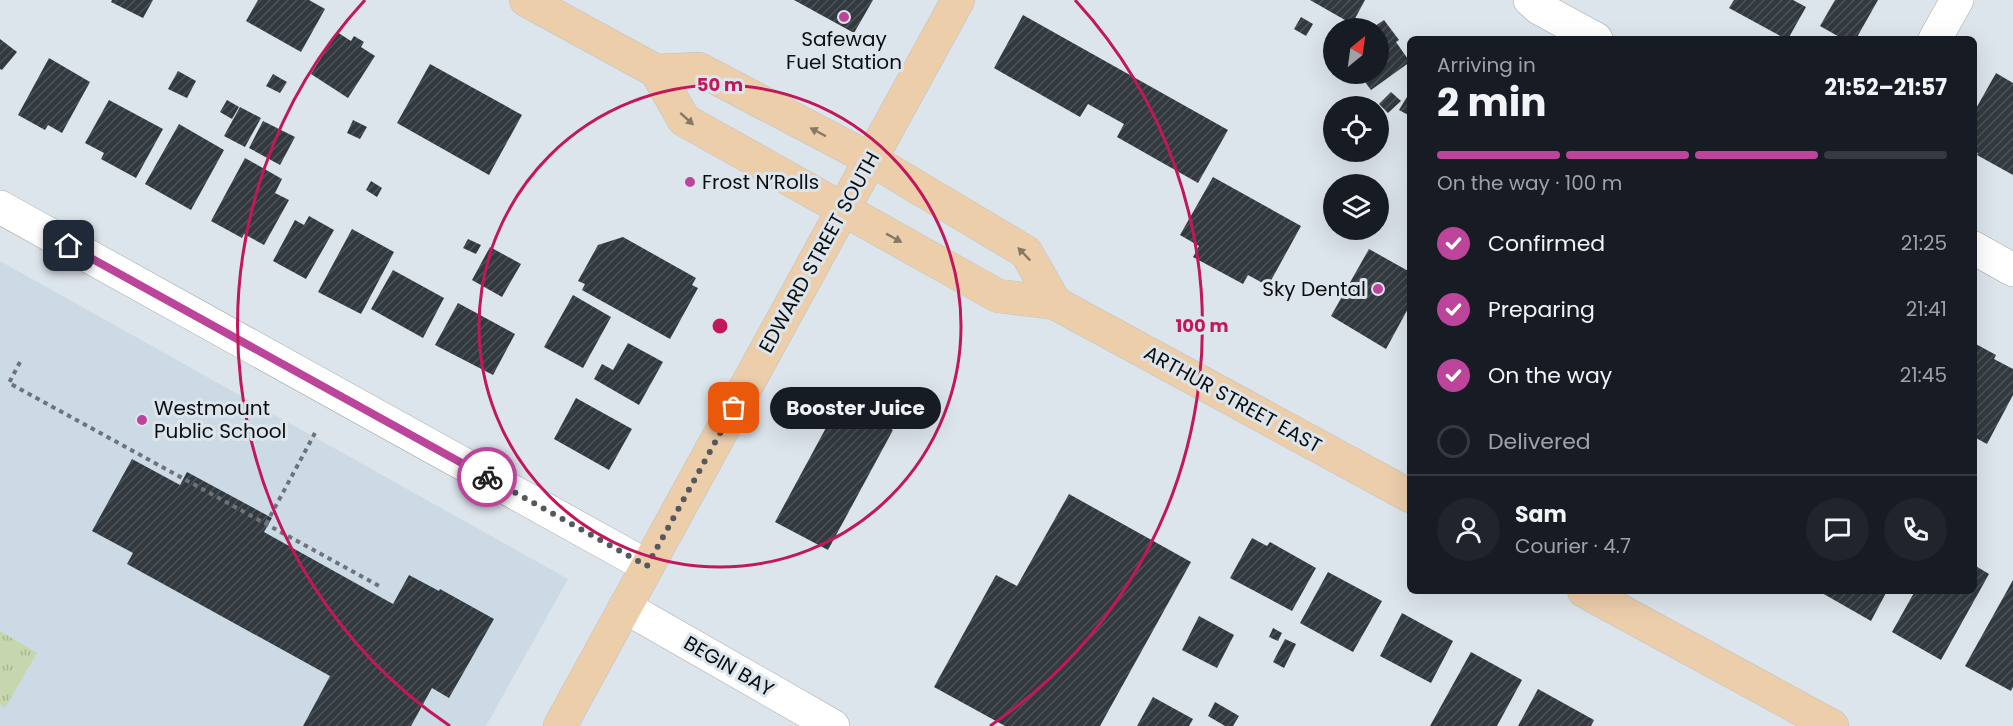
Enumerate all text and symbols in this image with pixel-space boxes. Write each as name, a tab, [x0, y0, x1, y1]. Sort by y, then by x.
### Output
marker: Safeway Fuel Station	[837, 10, 851, 24]
north arrow	[1323, 18, 1389, 84]
map controls	[1323, 18, 1389, 240]
place label: Safeway Fuel Station	[786, 25, 902, 76]
text: Arriving in	[1437, 51, 1536, 79]
text: 50 m	[697, 72, 743, 97]
text: 21:52–21:57	[1825, 72, 1947, 103]
text: 2 min	[1437, 75, 1547, 130]
button: locate	[1323, 96, 1389, 162]
one-way arrow	[680, 113, 695, 126]
one-way arrow	[809, 127, 826, 137]
street label: EDWARD STREET SOUTH	[752, 146, 886, 358]
place label: Frost N’Rolls	[702, 168, 819, 196]
text: On the way · 100 m	[1437, 169, 1622, 197]
button: layers	[1323, 174, 1389, 240]
marker: Frost N’Rolls	[683, 175, 697, 189]
pin	[43, 220, 94, 271]
icon: check	[1437, 227, 1470, 260]
text: Confirmed	[1488, 228, 1605, 259]
icon: home	[52, 229, 85, 262]
text: 21:25	[1901, 229, 1947, 257]
one-way arrow	[886, 233, 903, 243]
one-way arrow	[1017, 247, 1031, 261]
place label: Sky Dental	[1262, 275, 1366, 303]
marker: Sky Dental	[1371, 282, 1385, 296]
icon: check	[1437, 293, 1470, 326]
text: Preparing	[1488, 294, 1595, 325]
text: 21:41	[1906, 295, 1947, 323]
text: 100 m	[1175, 313, 1229, 338]
centre of rings	[710, 316, 730, 336]
street label: ARTHUR STREET EAST	[1139, 339, 1327, 460]
icon: check	[1437, 359, 1470, 392]
text: On the way	[1488, 360, 1612, 391]
text: 21:45	[1900, 361, 1947, 389]
pin	[708, 382, 759, 433]
callout: Booster Juice	[770, 387, 941, 429]
icon: bag	[717, 391, 750, 424]
place label: Westmount Public School	[154, 394, 286, 445]
text: Booster Juice	[786, 394, 925, 422]
marker: Westmount Public School	[135, 413, 149, 427]
text: Delivered	[1488, 426, 1591, 457]
courier	[457, 447, 517, 507]
icon: bike	[471, 461, 504, 494]
button: person	[1437, 498, 1500, 561]
button: chat	[1806, 498, 1869, 561]
button: phone	[1884, 498, 1947, 561]
text: Sam	[1515, 499, 1567, 530]
text: Courier · 4.7	[1515, 532, 1631, 560]
street label: BEGIN BAY	[679, 629, 779, 703]

